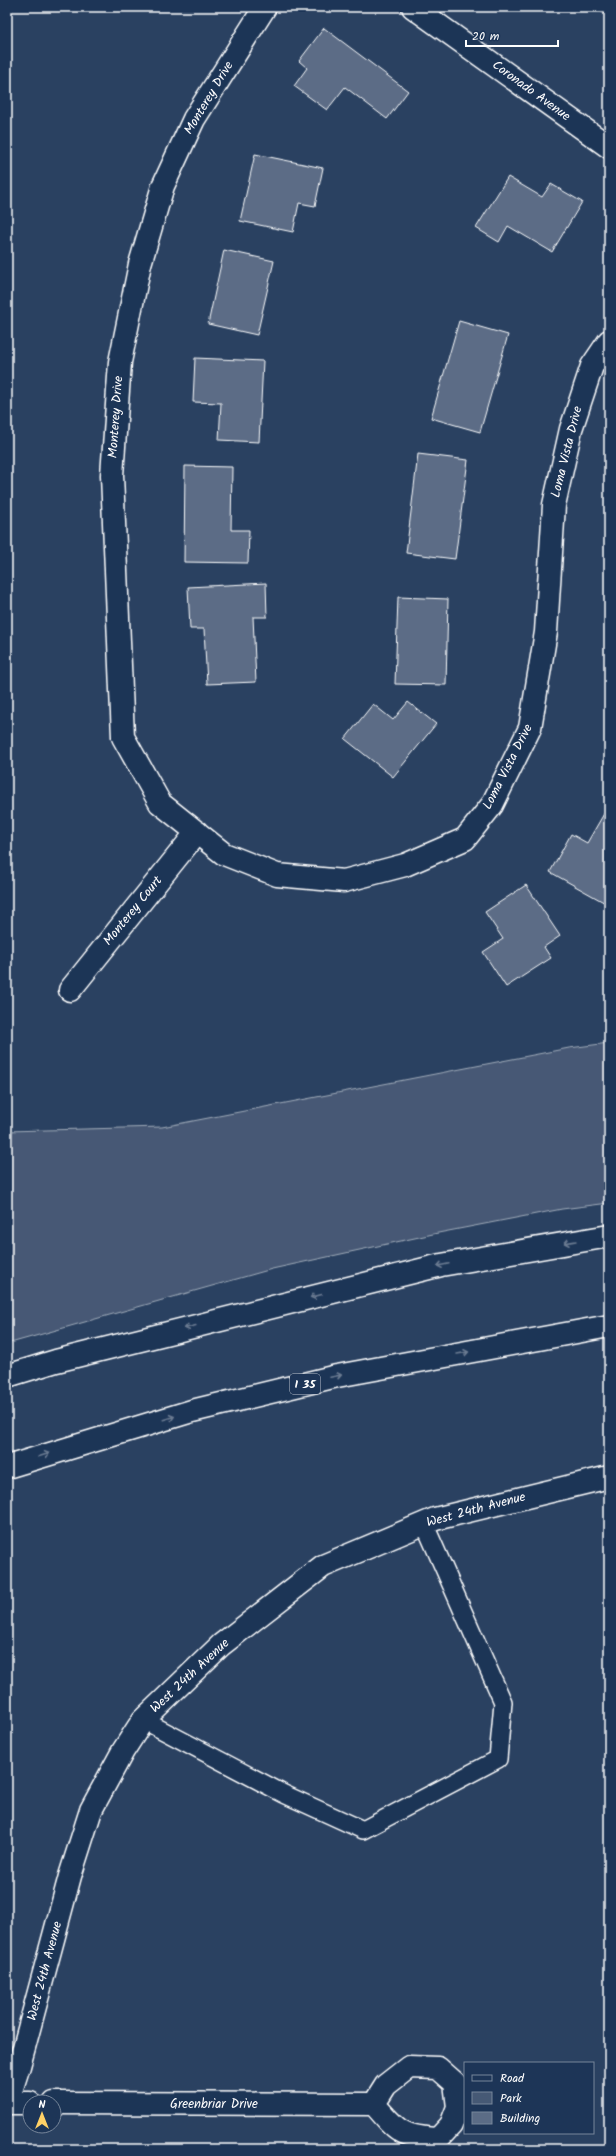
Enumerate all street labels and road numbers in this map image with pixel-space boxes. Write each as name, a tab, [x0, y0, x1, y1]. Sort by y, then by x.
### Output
street label: Coronado Avenue	[487, 55, 575, 127]
street label: Monterey Drive	[179, 57, 239, 139]
street label: Monterey Drive	[103, 375, 129, 459]
street label: Loma Vista Drive	[545, 404, 589, 500]
street label: Loma Vista Drive	[477, 720, 539, 813]
street label: Monterey Court	[98, 871, 168, 951]
road number: I 35	[290, 1374, 320, 1394]
street label: West 24th Avenue	[424, 1487, 528, 1533]
street label: West 24th Avenue	[146, 1633, 235, 1718]
street label: West 24th Avenue	[22, 1919, 68, 2023]
street label: Greenbriar Drive	[170, 2094, 258, 2115]

